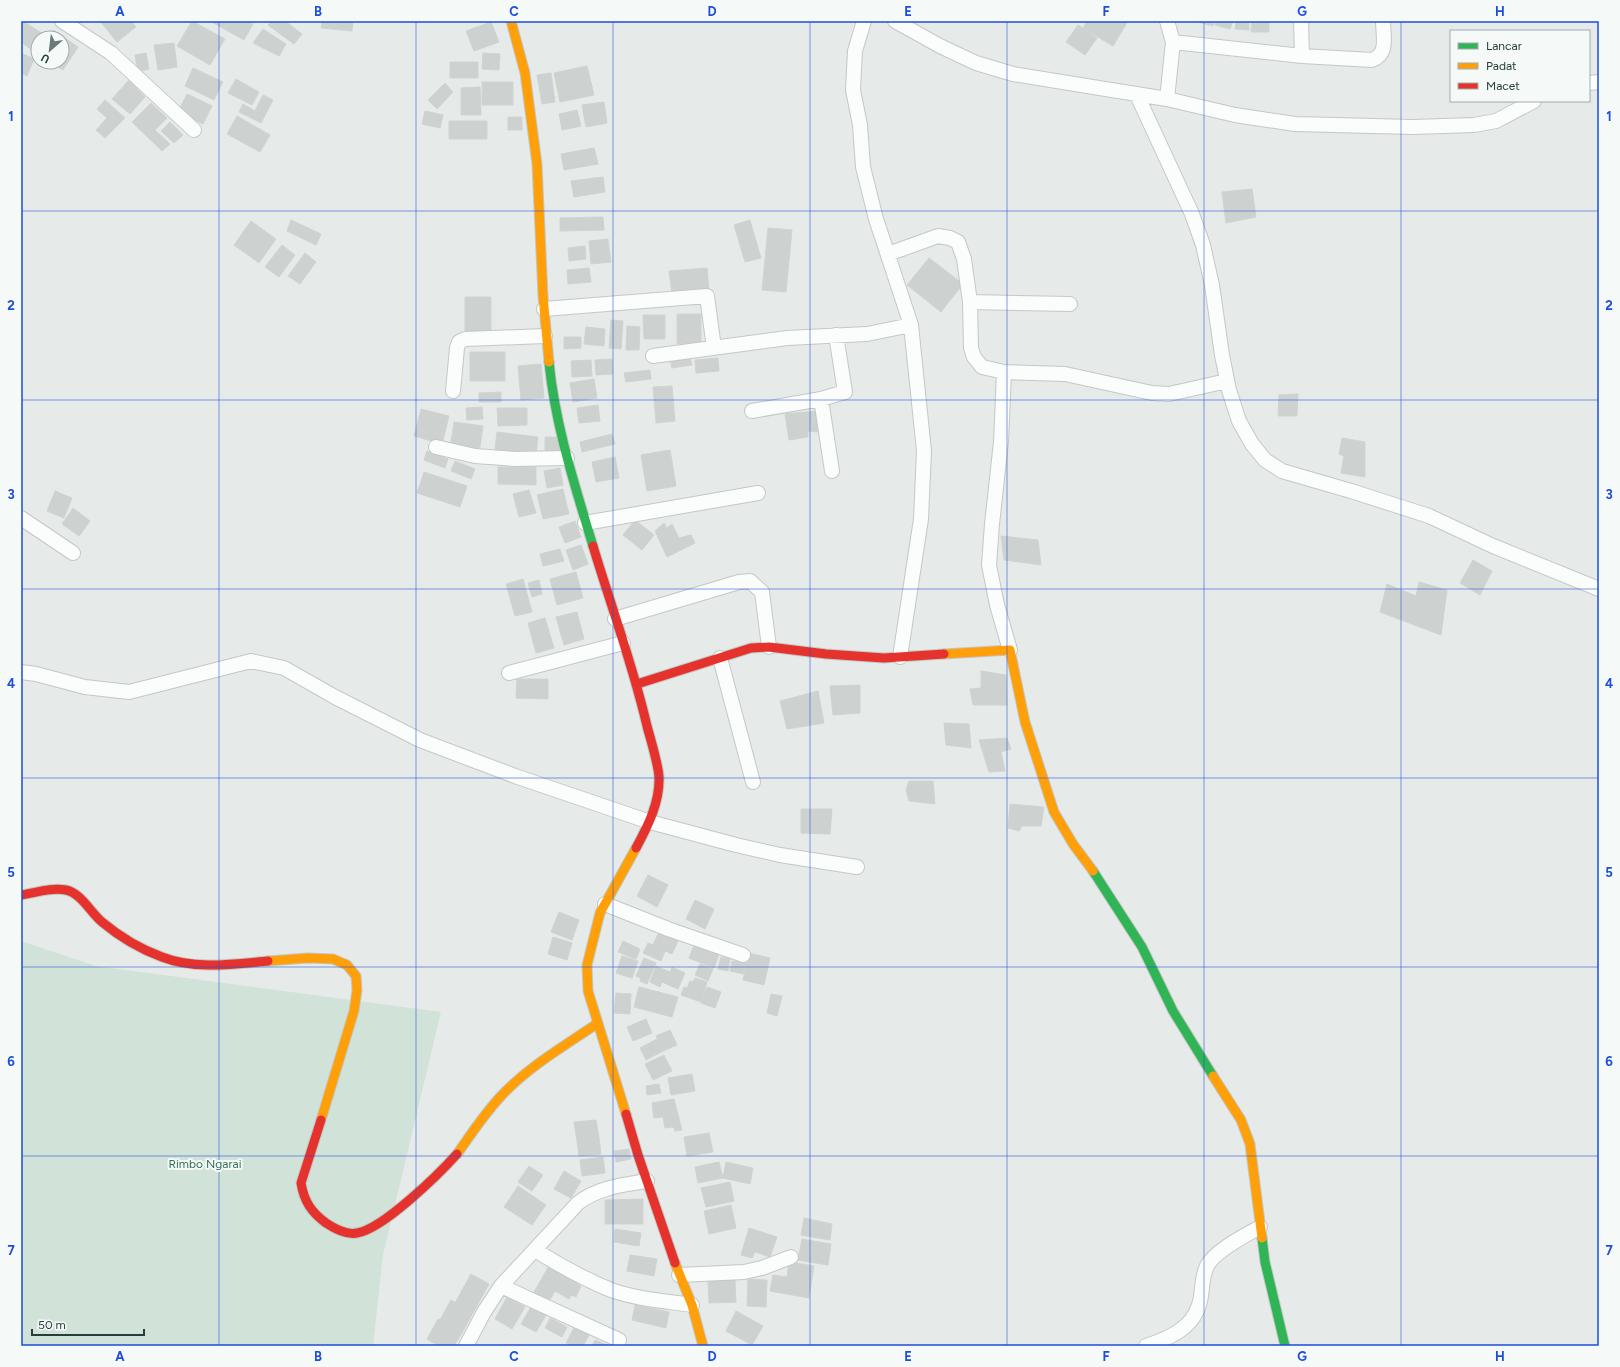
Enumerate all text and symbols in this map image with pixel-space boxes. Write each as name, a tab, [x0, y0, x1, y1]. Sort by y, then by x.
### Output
text: A	[115, 4, 125, 19]
text: B	[314, 4, 322, 19]
text: C	[509, 4, 519, 19]
text: D	[707, 4, 717, 19]
text: E	[904, 4, 912, 19]
text: F	[1102, 4, 1110, 19]
text: G	[1297, 4, 1307, 19]
text: H	[1495, 4, 1505, 19]
north arrow	[30, 30, 70, 70]
legend	[1450, 30, 1590, 102]
text: Lancar	[1486, 39, 1522, 53]
text: U	[39, 51, 52, 66]
text: Padat	[1486, 59, 1517, 73]
text: Macet	[1486, 79, 1520, 93]
text: 1	[8, 109, 14, 124]
text: 1	[1606, 109, 1612, 124]
text: 2	[7, 298, 15, 313]
text: 2	[1605, 298, 1613, 313]
text: 3	[7, 487, 15, 502]
text: 3	[1605, 487, 1613, 502]
text: 4	[7, 676, 15, 691]
text: 4	[1605, 676, 1613, 691]
text: 5	[7, 865, 15, 880]
text: 5	[1605, 865, 1613, 880]
text: 6	[7, 1054, 15, 1069]
text: 6	[1605, 1054, 1613, 1069]
park label: Rimbo Ngarai	[169, 1157, 241, 1171]
text: 7	[7, 1243, 15, 1258]
text: 7	[1605, 1243, 1613, 1258]
scale bar	[32, 1311, 144, 1337]
text: 50 m	[38, 1318, 66, 1332]
text: A	[115, 1349, 125, 1364]
text: B	[314, 1349, 322, 1364]
text: C	[509, 1349, 519, 1364]
text: D	[707, 1349, 717, 1364]
text: E	[904, 1349, 912, 1364]
text: F	[1102, 1349, 1110, 1364]
text: G	[1297, 1349, 1307, 1364]
text: H	[1495, 1349, 1505, 1364]

